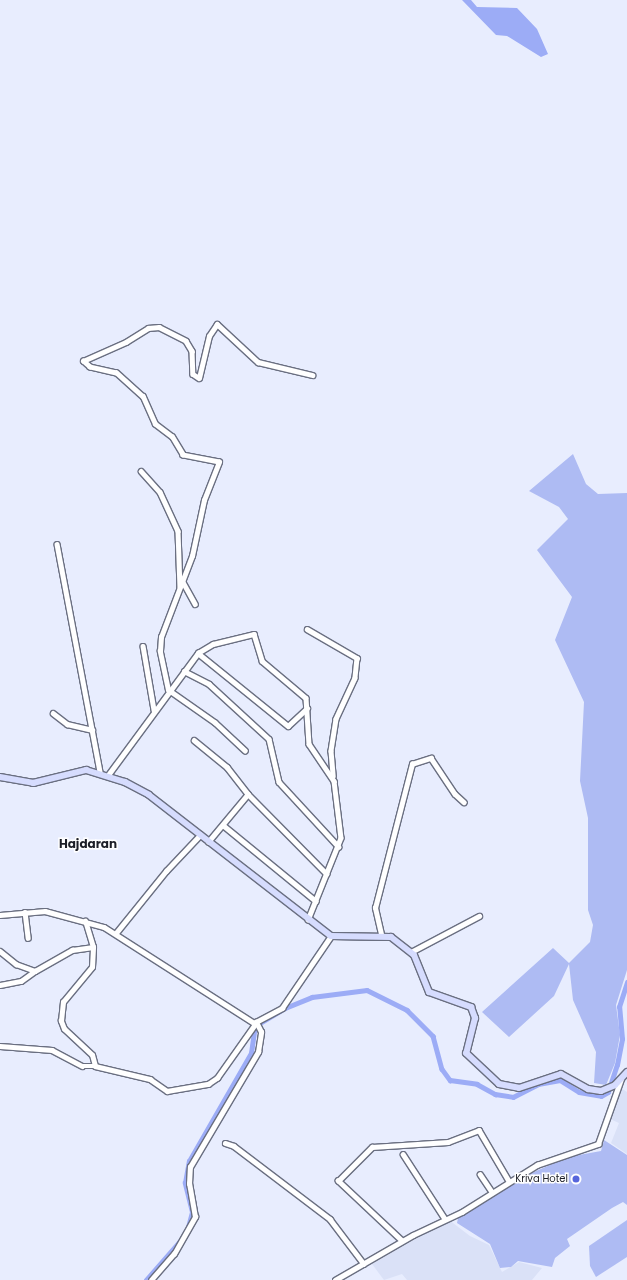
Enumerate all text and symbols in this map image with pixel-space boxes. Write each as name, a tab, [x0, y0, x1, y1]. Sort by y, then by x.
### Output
district label: Hajdaran	[59, 837, 117, 851]
place label: Kriva Hotel	[515, 1173, 568, 1185]
marker: Kriva Hotel	[571, 1174, 581, 1184]

